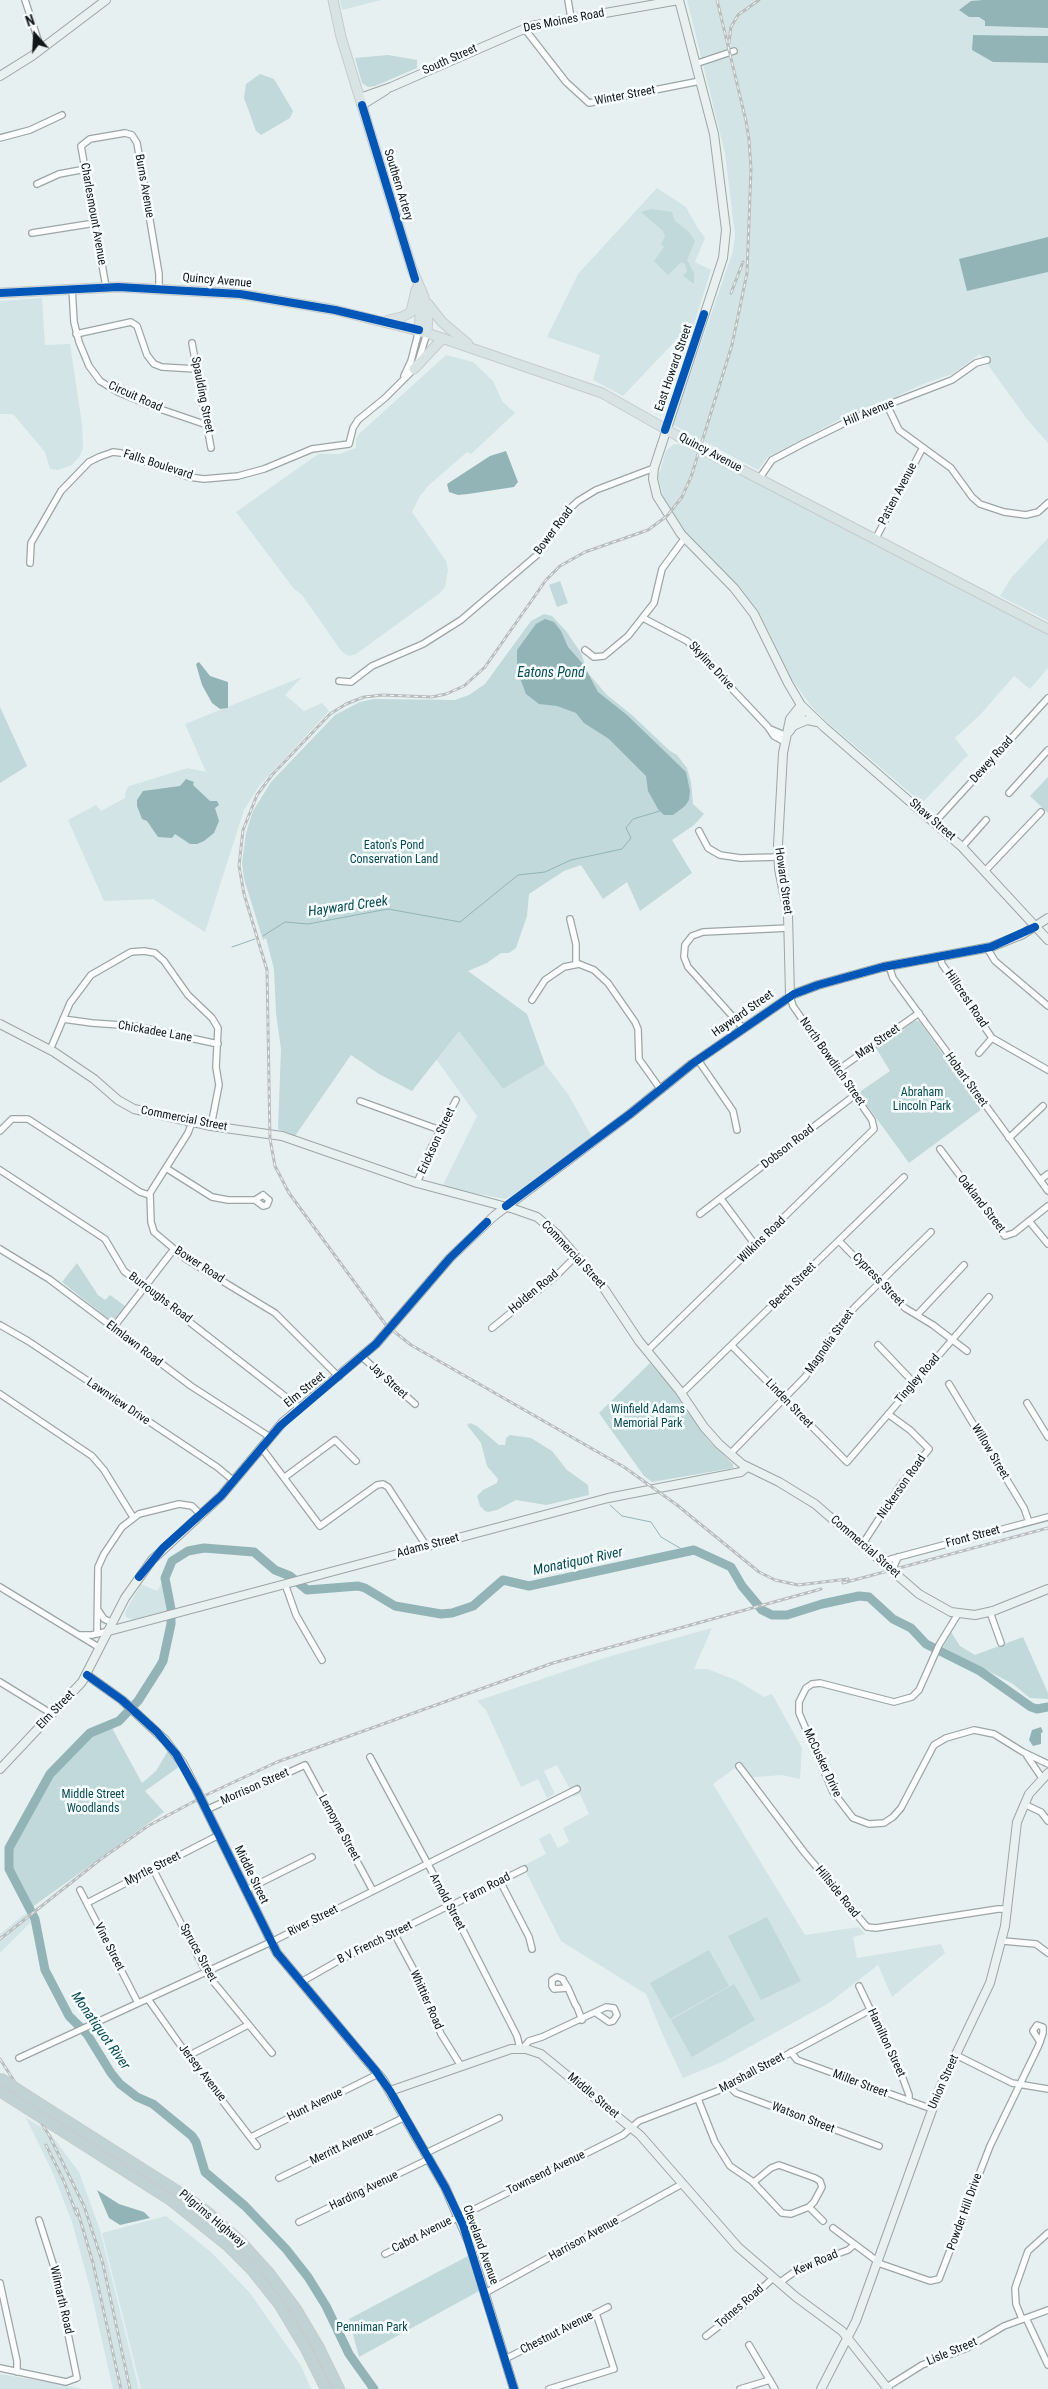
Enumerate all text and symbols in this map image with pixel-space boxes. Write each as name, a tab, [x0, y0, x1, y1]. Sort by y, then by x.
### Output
street label: Des Moines Road	[522, 6, 606, 36]
north arrow	[10, 10, 60, 60]
text: N	[23, 12, 37, 30]
street label: South Street	[420, 42, 480, 78]
street label: Winter Street	[593, 83, 657, 109]
street label: Southern Artery	[380, 147, 416, 223]
street label: Burns Avenue	[131, 153, 157, 219]
street label: Charlesmount Avenue	[77, 162, 109, 266]
street label: Quincy Avenue	[182, 271, 252, 291]
street label: East Howard Street	[652, 323, 696, 413]
street label: Spaulding Street	[188, 355, 216, 435]
street label: Circuit Road	[106, 379, 164, 415]
street label: Hill Avenue	[842, 396, 896, 430]
street label: Quincy Avenue	[676, 430, 744, 476]
street label: Falls Boulevard	[122, 447, 194, 483]
street label: Patten Avenue	[876, 461, 920, 527]
street label: Bower Road	[531, 504, 577, 558]
street label: Skyline Drive	[685, 639, 737, 693]
water label: Eatons Pond	[517, 665, 585, 681]
street label: Dewey Road	[967, 734, 1017, 786]
street label: Shaw Street	[906, 796, 958, 844]
park label: Eaton's Pond Conservation Land	[350, 839, 438, 867]
street label: Howard Street	[771, 847, 795, 915]
water label: Hayward Creek	[307, 893, 389, 921]
street label: Hillcrest Road	[941, 967, 991, 1031]
street label: Hayward Street	[709, 987, 777, 1041]
street label: North Bowditch Street	[796, 1015, 868, 1109]
street label: Chickadee Lane	[117, 1018, 193, 1046]
street label: May Street	[853, 1022, 903, 1062]
street label: Hobart Street	[942, 1050, 990, 1110]
park label: Abraham Lincoln Park	[893, 1086, 951, 1114]
street label: Commercial Street	[140, 1104, 228, 1134]
street label: Erickson Street	[415, 1106, 459, 1176]
street label: Dobson Road	[759, 1122, 817, 1172]
street label: Oakland Street	[954, 1172, 1008, 1236]
street label: Wilkins Road	[735, 1214, 789, 1266]
street label: Commercial Street	[538, 1218, 608, 1292]
street label: Bower Road	[171, 1244, 227, 1286]
street label: Cypress Street	[849, 1250, 907, 1310]
street label: Beech Street	[767, 1260, 819, 1312]
street label: Holden Road	[506, 1267, 562, 1317]
street label: Burroughs Road	[126, 1270, 194, 1326]
street label: Magnolia Street	[803, 1307, 857, 1377]
street label: Elmlawn Road	[103, 1318, 165, 1370]
street label: Tingley Road	[893, 1351, 943, 1407]
street label: Jay Street	[366, 1360, 410, 1402]
street label: Elm Street	[282, 1369, 328, 1411]
street label: Lawnview Drive	[84, 1376, 152, 1428]
street label: Linden Street	[762, 1377, 816, 1431]
park label: Winfield Adams Memorial Park	[611, 1403, 685, 1431]
street label: Willow Street	[968, 1422, 1012, 1482]
street label: Nickerson Road	[875, 1452, 929, 1522]
street label: Commercial Street	[827, 1513, 903, 1581]
street label: Front Street	[944, 1523, 1002, 1551]
street label: Adams Street	[395, 1531, 461, 1561]
water label: Monatiquot River	[532, 1544, 624, 1580]
street label: Elm Street	[34, 1688, 78, 1732]
street label: McCusker Drive	[800, 1726, 844, 1800]
street label: Morrison Street	[219, 1766, 291, 1808]
park label: Middle Street Woodlands	[62, 1788, 124, 1816]
street label: Lemoyne Street	[315, 1792, 363, 1864]
street label: Middle Street	[231, 1844, 271, 1906]
street label: Myrtle Street	[123, 1849, 183, 1889]
street label: Hillside Road	[812, 1863, 862, 1921]
street label: Farm Road	[461, 1870, 513, 1906]
street label: Arnold Street	[426, 1871, 468, 1933]
street label: River Street	[286, 1902, 340, 1940]
street label: B V French Street	[335, 1919, 415, 1967]
street label: Vine Street	[91, 1921, 127, 1973]
street label: Spruce Street	[176, 1922, 220, 1984]
street label: Whittier Road	[406, 1968, 446, 2032]
water label: Monatiquot River	[67, 1989, 133, 2073]
street label: Hamilton Street	[864, 2006, 908, 2080]
street label: Jersey Avenue	[175, 2042, 229, 2104]
street label: Marshall Street	[717, 2050, 787, 2096]
street label: Union Street	[926, 2053, 962, 2111]
street label: Miller Street	[831, 2067, 889, 2101]
street label: Middle Street	[564, 2070, 622, 2122]
street label: Hunt Avenue	[285, 2085, 345, 2125]
street label: Watson Street	[769, 2099, 837, 2137]
street label: Merritt Avenue	[308, 2125, 376, 2169]
street label: Townsend Avenue	[504, 2148, 588, 2198]
street label: Harding Avenue	[327, 2168, 401, 2214]
street label: Powder Hill Drive	[944, 2172, 986, 2252]
street label: Pilgrims Highway	[176, 2187, 248, 2251]
street label: Cleveland Avenue	[459, 2203, 501, 2287]
street label: Cabot Avenue	[390, 2214, 454, 2256]
street label: Harrison Avenue	[546, 2214, 622, 2264]
street label: Kew Road	[792, 2247, 840, 2279]
street label: Wilmarth Road	[46, 2264, 76, 2336]
street label: Totnes Road	[713, 2282, 767, 2332]
street label: Chestnut Avenue	[518, 2308, 596, 2358]
park label: Penniman Park	[336, 2321, 408, 2335]
street label: Lisle Street	[925, 2335, 979, 2369]

